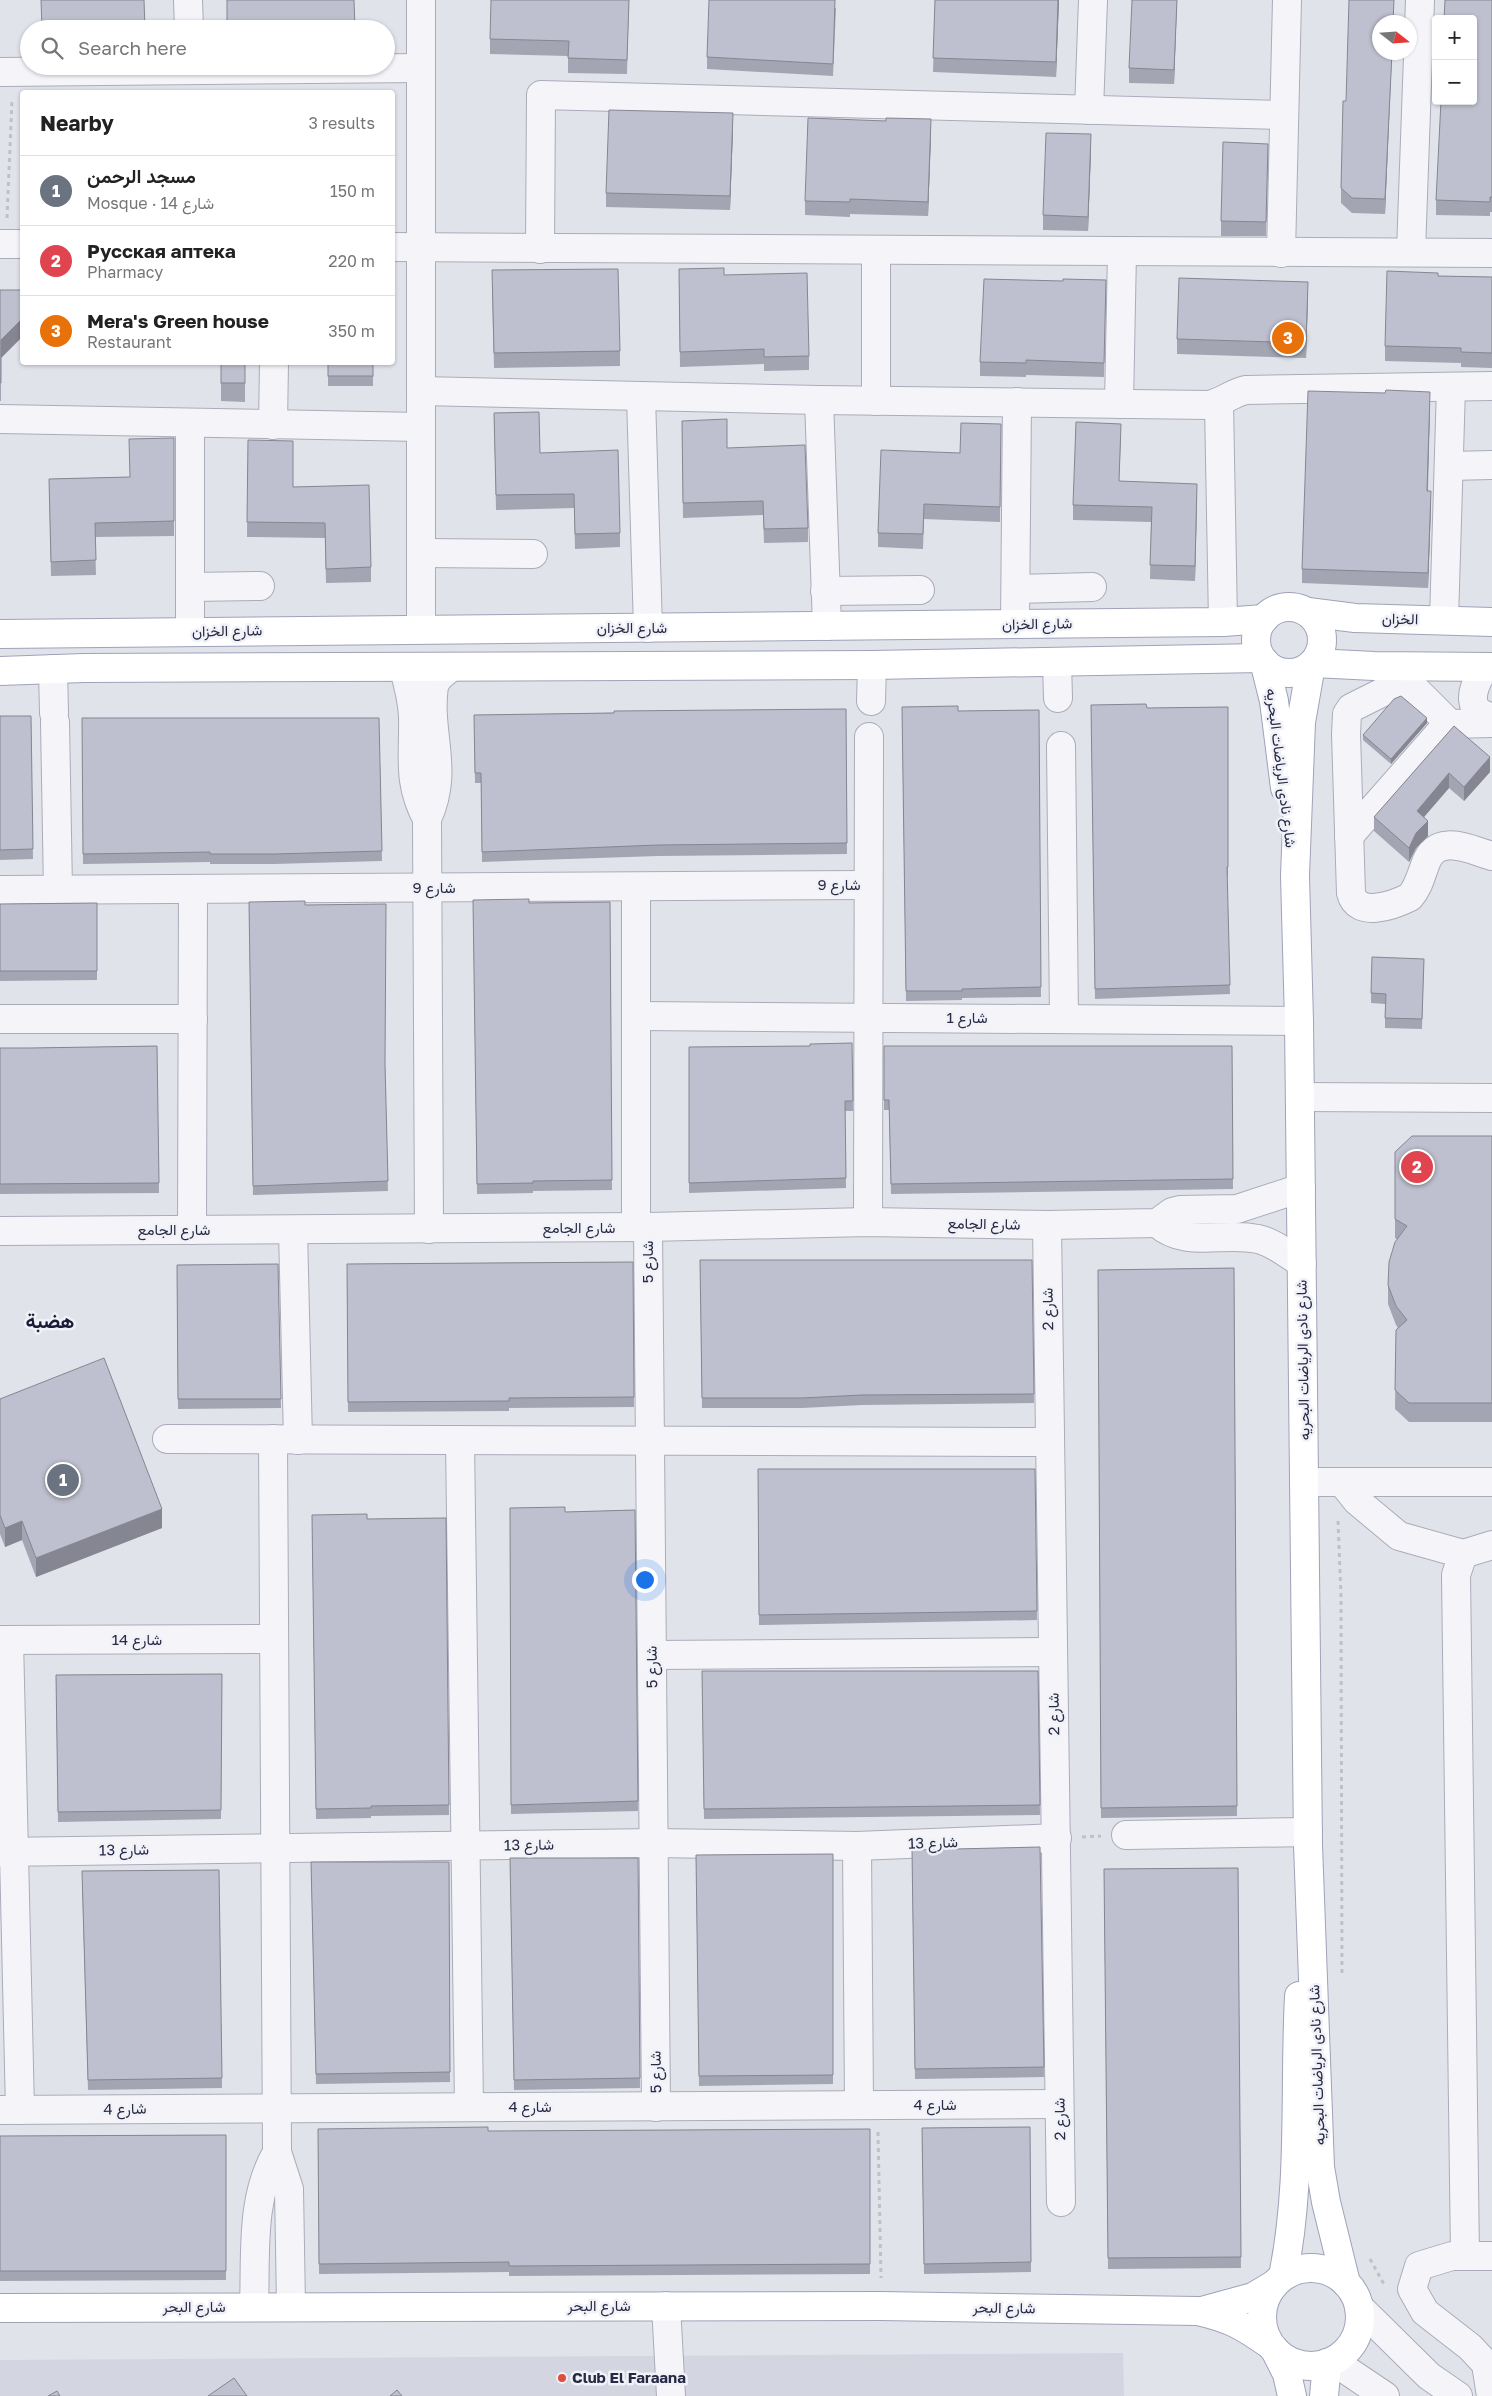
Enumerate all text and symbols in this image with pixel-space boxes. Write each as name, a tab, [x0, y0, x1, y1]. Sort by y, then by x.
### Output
north arrow	[1372, 15, 1417, 60]
map controls	[1432, 15, 1477, 105]
button: +	[1432, 15, 1477, 60]
search box	[20, 20, 395, 75]
icon: search	[38, 34, 66, 62]
text: Search here	[78, 36, 187, 59]
button: −	[1432, 60, 1477, 105]
text: Nearby	[40, 110, 114, 136]
text: 3 results	[308, 113, 375, 133]
text: مسجد الرحمن	[87, 164, 196, 187]
text: 1	[52, 181, 60, 201]
text: 150 m	[330, 181, 375, 201]
text: Mosque · شارع 14	[87, 193, 214, 213]
text: Русская аптека	[87, 239, 236, 262]
text: 2	[51, 251, 61, 271]
text: 220 m	[328, 251, 375, 271]
text: Pharmacy	[87, 262, 163, 282]
text: Mera's Green house	[87, 309, 269, 332]
pin: 3	[1272, 319, 1304, 357]
text: 3	[51, 321, 61, 341]
text: 350 m	[328, 321, 375, 341]
text: Restaurant	[87, 332, 172, 352]
street label: الخزان	[1382, 609, 1418, 628]
street label: شارع الخزان	[1002, 613, 1073, 636]
street label: شارع الخزان	[597, 618, 667, 639]
street label: شارع الخزان	[192, 620, 263, 643]
street label: شارع نادى الرياضات البحريه	[1260, 687, 1301, 849]
street label: شارع 9	[818, 875, 861, 896]
street label: شارع 9	[413, 878, 456, 899]
street label: شارع 1	[946, 1008, 988, 1029]
pin: 2	[1401, 1148, 1433, 1186]
street label: شارع الجامع	[947, 1213, 1021, 1236]
street label: شارع الجامع	[543, 1218, 616, 1239]
street label: شارع الجامع	[138, 1220, 211, 1241]
street label: شارع 5	[638, 1241, 659, 1283]
street label: شارع نادى الرياضات البحريه	[1292, 1279, 1315, 1440]
street label: شارع 2	[1038, 1287, 1059, 1330]
district label: هضبة	[26, 1308, 74, 1333]
pin: 1	[47, 1461, 79, 1499]
your location	[632, 1567, 658, 1593]
street label: شارع 14	[112, 1630, 162, 1651]
street label: شارع 5	[642, 1645, 663, 1688]
street label: شارع 2	[1044, 1692, 1065, 1735]
street label: شارع 13	[908, 1832, 959, 1855]
street label: شارع 13	[504, 1835, 554, 1856]
street label: شارع 13	[99, 1840, 149, 1861]
street label: شارع نادى الرياضات البحريه	[1304, 1984, 1331, 2146]
street label: شارع 5	[646, 2050, 667, 2093]
street label: شارع 4	[913, 2095, 957, 2116]
street label: شارع 4	[508, 2097, 552, 2118]
street label: شارع 2	[1050, 2097, 1071, 2140]
street label: شارع 4	[103, 2099, 147, 2120]
street label: شارع البحر	[567, 2296, 631, 2317]
street label: شارع البحر	[162, 2297, 226, 2318]
street label: شارع البحر	[971, 2297, 1036, 2320]
place label: Club El Faraana	[572, 2368, 686, 2386]
marker: Club El Faraana	[556, 2372, 568, 2384]

